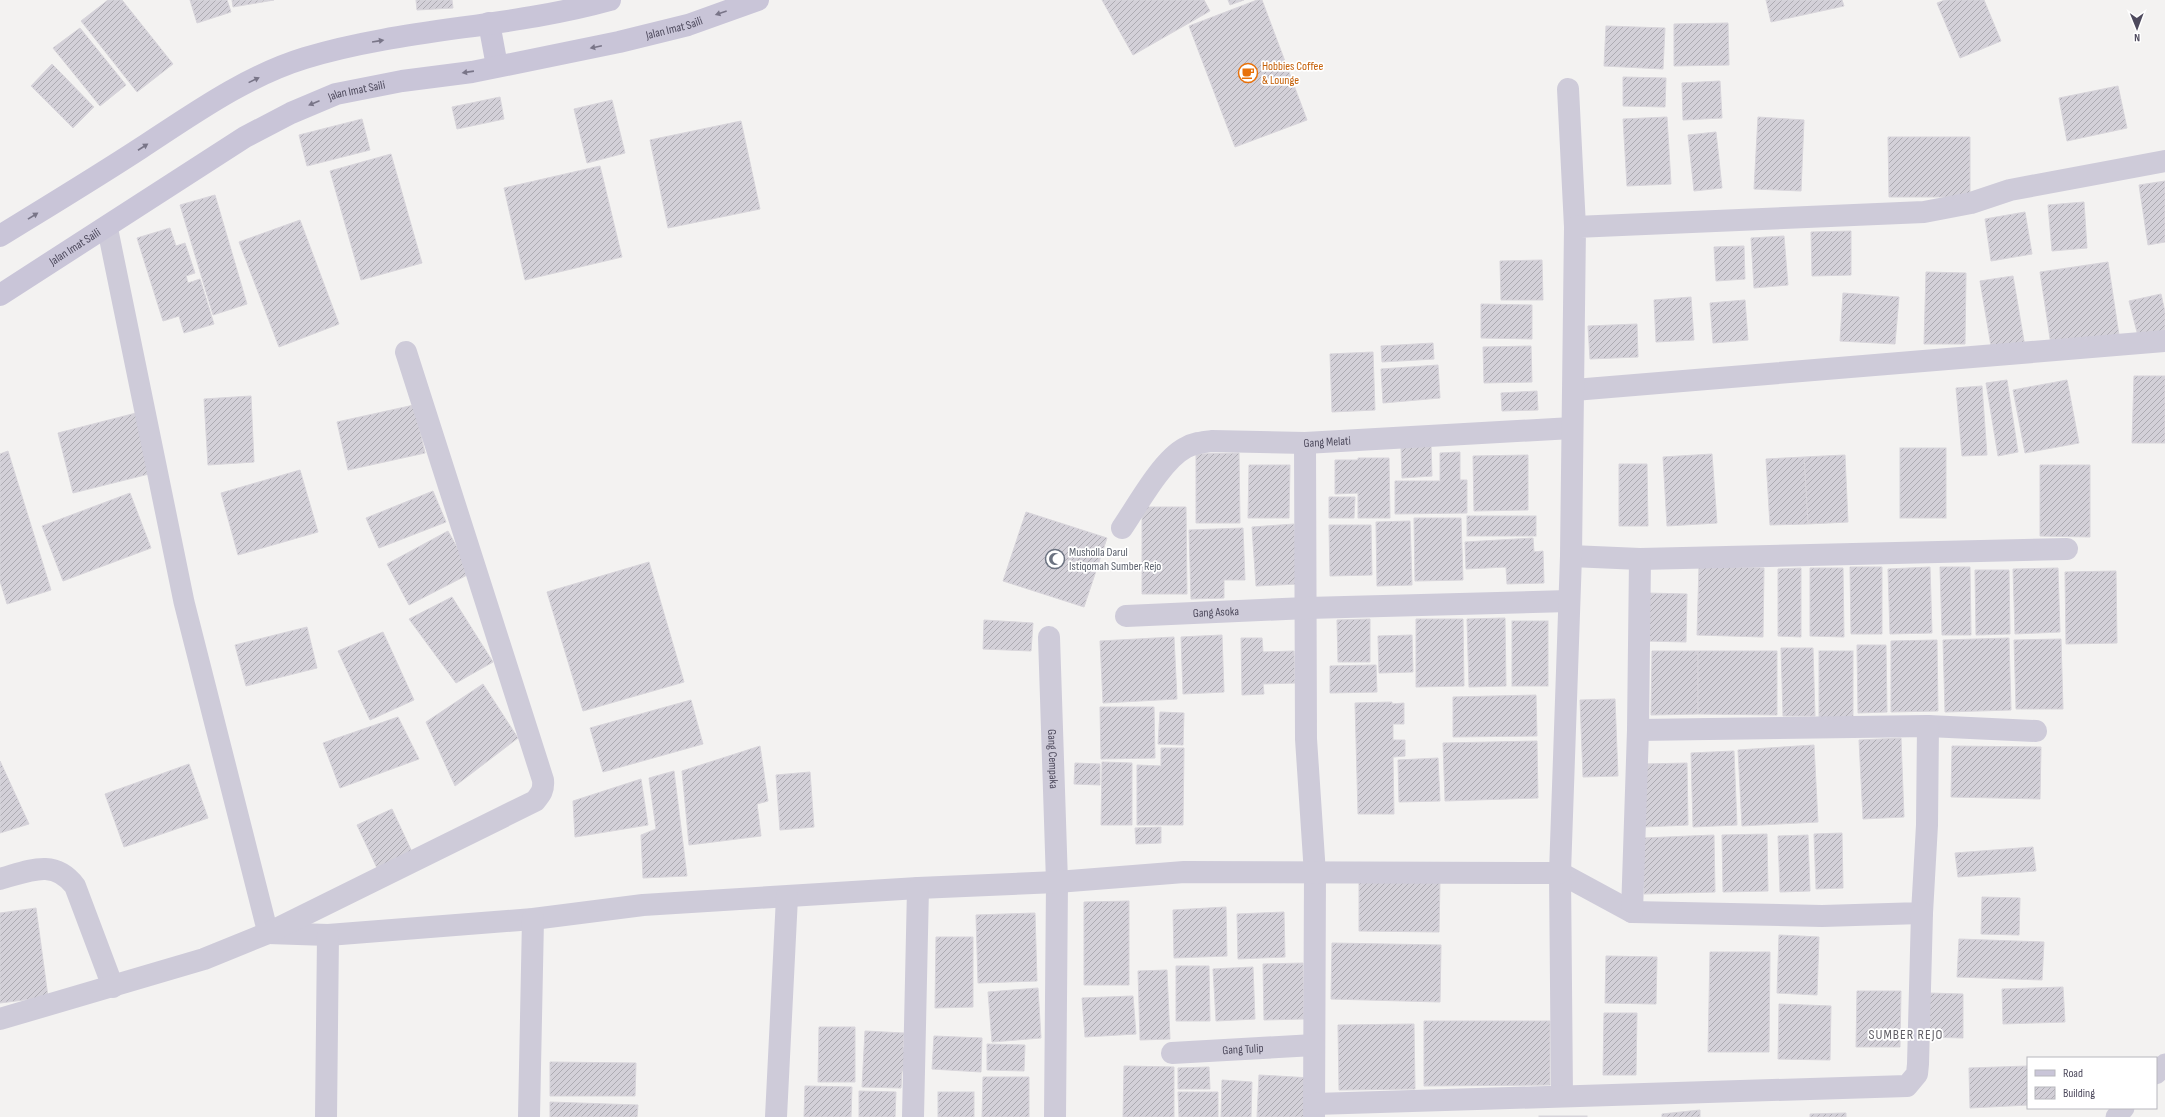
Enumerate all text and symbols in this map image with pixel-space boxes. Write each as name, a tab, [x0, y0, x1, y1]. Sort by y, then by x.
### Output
north arrow	[2117, 8, 2157, 48]
one-way arrow	[715, 10, 727, 16]
street label: Jalan Imat Saili	[643, 13, 705, 43]
text: N	[2134, 31, 2140, 44]
one-way arrow	[372, 38, 384, 44]
one-way arrow	[590, 44, 602, 50]
place label: Hobbies Coffee & Lounge	[1262, 59, 1323, 88]
cafe icon: Hobbies Coffee & Lounge	[1237, 62, 1259, 84]
one-way arrow	[462, 69, 474, 75]
one-way arrow	[249, 77, 260, 83]
street label: Jalan Imat Saili	[325, 77, 386, 105]
one-way arrow	[309, 100, 320, 106]
one-way arrow	[137, 143, 149, 150]
one-way arrow	[28, 212, 38, 220]
street label: Jalan Imat Saili	[45, 225, 103, 269]
street label: Gang Melati	[1303, 433, 1351, 451]
place label: Musholla Darul Istiqomah Sumber Rejo	[1069, 545, 1161, 574]
mosque icon: Musholla Darul Istiqomah Sumber Rejo	[1044, 548, 1066, 570]
street label: Gang Asoka	[1193, 603, 1240, 621]
street label: Gang Cempaka	[1045, 729, 1061, 789]
district label: SUMBER REJO	[1869, 1026, 1943, 1043]
street label: Gang Tulip	[1222, 1040, 1264, 1058]
legend	[2027, 1057, 2157, 1109]
text: Road	[2063, 1066, 2083, 1081]
text: Building	[2063, 1086, 2095, 1101]

